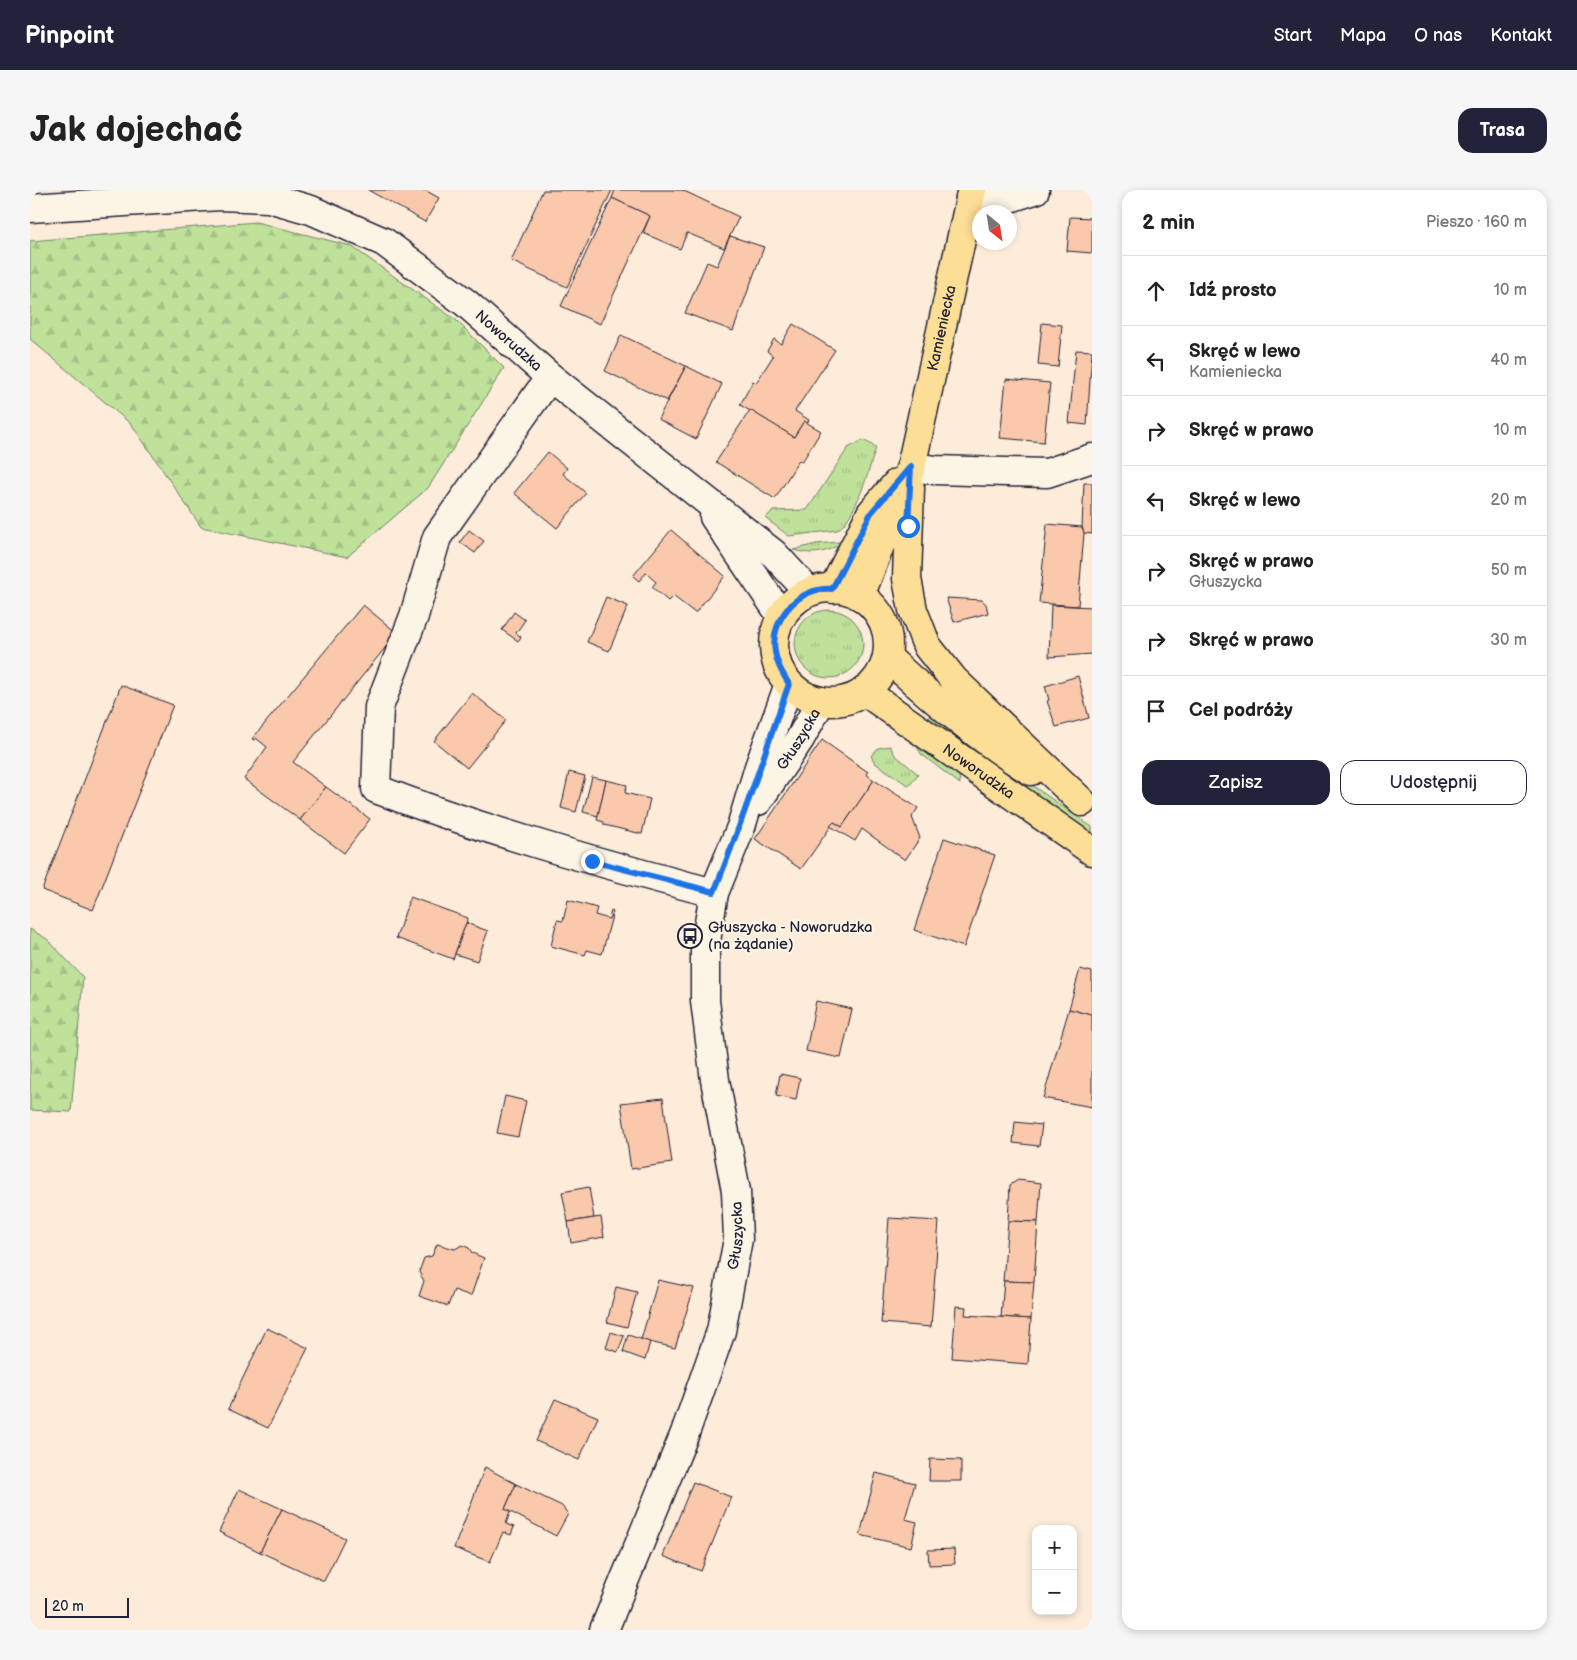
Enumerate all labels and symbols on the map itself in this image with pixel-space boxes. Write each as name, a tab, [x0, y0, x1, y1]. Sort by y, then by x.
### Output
north arrow	[972, 205, 1017, 250]
street label: Kamieniecka	[923, 283, 961, 373]
street label: Noworudzka	[471, 306, 546, 376]
route start	[897, 515, 920, 538]
street label: Głuszycka	[773, 705, 825, 774]
street label: Noworudzka	[939, 740, 1018, 804]
route end	[581, 850, 604, 873]
place label: Głuszycka - Noworudzka (na żądanie)	[708, 918, 872, 954]
bus stop icon: Głuszycka - Noworudzka (na żądanie)	[677, 923, 703, 949]
street label: Głuszycka	[723, 1201, 748, 1271]
scale bar	[45, 1595, 129, 1618]

